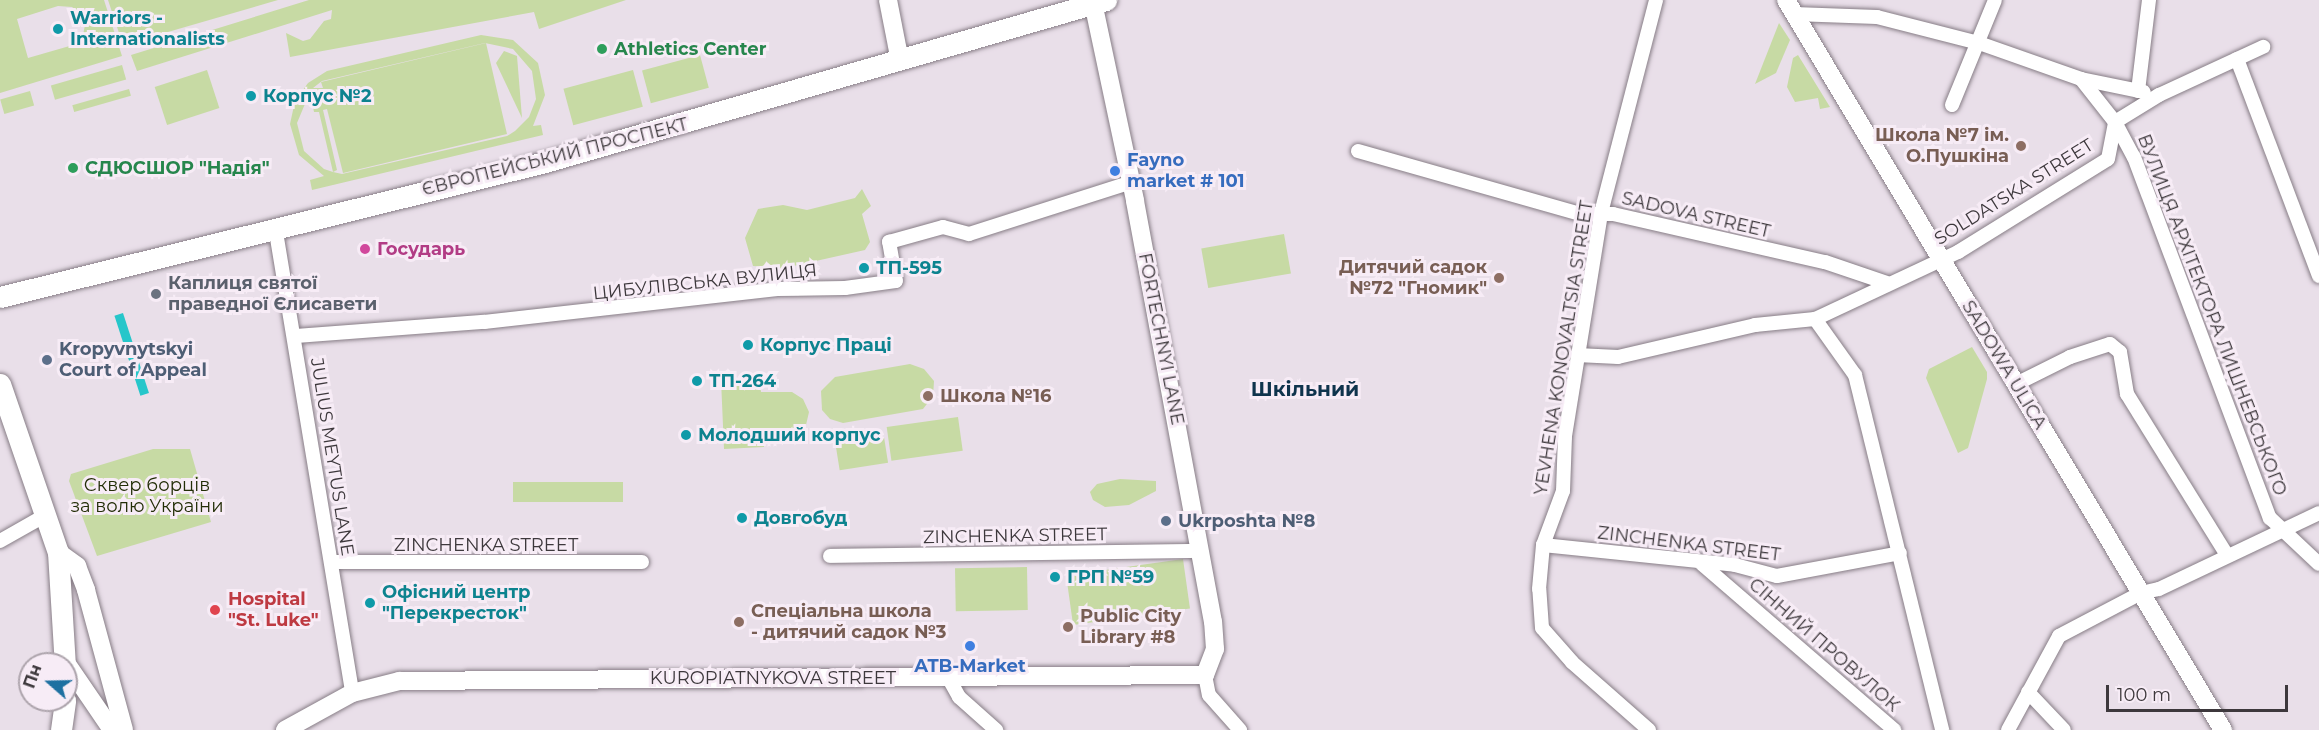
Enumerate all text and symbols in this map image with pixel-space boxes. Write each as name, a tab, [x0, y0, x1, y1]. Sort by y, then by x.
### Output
place label: Warriors - Internationalists	[70, 8, 225, 50]
marker: Warriors - Internationalists	[51, 22, 65, 36]
place label: Athletics Center	[614, 38, 766, 60]
marker: Athletics Center	[595, 42, 609, 56]
place label: Корпус №2	[263, 85, 372, 107]
marker: Корпус №2	[244, 89, 258, 103]
street label: ЄВРОПЕЙСЬКИЙ ПРОСПЕКТ	[420, 113, 690, 201]
place label: Школа №7 ім. О.Пушкіна	[1875, 125, 2009, 168]
street label: ВУЛИЦЯ АРХІТЕКТОРА ЛИШНЕВСЬКОГО	[2133, 131, 2291, 499]
street label: SOLDATSKA STREET	[1930, 134, 2098, 250]
marker: Школа №7 ім. О.Пушкіна	[2014, 139, 2028, 153]
place label: Fayno market # 101	[1127, 150, 1245, 192]
place label: СДЮСШОР "Надія"	[85, 157, 270, 179]
marker: СДЮСШОР "Надія"	[66, 161, 80, 175]
marker: Fayno market # 101	[1108, 164, 1122, 178]
street label: SADOVA STREET	[1620, 187, 1772, 243]
street label: YEVHENA KONOVALTSIA STREET	[1530, 199, 1598, 497]
place label: Государь	[377, 238, 465, 260]
marker: Государь	[358, 242, 372, 256]
street label: FORTECHNYI LANE	[1134, 251, 1188, 427]
place label: ТП-595	[876, 257, 942, 279]
place label: Дитячий садок №72 "Гномик"	[1339, 257, 1487, 300]
street label: ЦИБУЛІВСЬКА ВУЛИЦЯ	[592, 259, 818, 305]
marker: ТП-595	[857, 261, 871, 275]
marker: Дитячий садок №72 "Гномик"	[1492, 271, 1506, 285]
place label: Каплиця святої праведної Єлисавети	[168, 273, 377, 316]
marker: Каплиця святої праведної Єлисавети	[149, 287, 163, 301]
street label: SADOWA ULICA	[1957, 297, 2051, 433]
place label: Корпус Праці	[760, 334, 892, 356]
marker: Корпус Праці	[741, 338, 755, 352]
place label: Kropyvnytskyi Court of Appeal	[59, 339, 207, 382]
marker: Kropyvnytskyi Court of Appeal	[40, 353, 54, 367]
street label: JULIUS MEYTUS LANE	[306, 357, 358, 557]
place label: ТП-264	[709, 370, 776, 392]
marker: ТП-264	[690, 374, 704, 388]
district label: Шкільний	[1251, 377, 1359, 401]
place label: Школа №16	[940, 385, 1051, 407]
marker: Школа №16	[921, 389, 935, 403]
place label: Молодший корпус	[698, 424, 881, 446]
marker: Молодший корпус	[679, 428, 693, 442]
park label: Сквер борців за волю України	[70, 475, 224, 518]
place label: Довгобуд	[754, 507, 847, 529]
place label: Ukrposhta №8	[1178, 510, 1315, 532]
marker: Довгобуд	[735, 511, 749, 525]
marker: Ukrposhta №8	[1159, 514, 1173, 528]
street label: ZINCHENKA STREET	[1596, 522, 1782, 566]
street label: ZINCHENKA STREET	[923, 524, 1107, 548]
street label: ZINCHENKA STREET	[394, 534, 578, 556]
place label: ГРП №59	[1067, 566, 1154, 588]
marker: ГРП №59	[1048, 570, 1062, 584]
street label: СІННИЙ ПРОВУЛОК	[1744, 574, 1904, 716]
place label: Офісний центр "Перекресток"	[382, 582, 531, 624]
place label: Hospital "St. Luke"	[228, 589, 319, 632]
marker: Офісний центр "Перекресток"	[363, 596, 377, 610]
marker: Hospital "St. Luke"	[206, 601, 224, 619]
place label: Спеціальна школа - дитячий садок №3	[751, 601, 946, 644]
place label: Public City Library #8	[1080, 606, 1181, 648]
marker: Спеціальна школа - дитячий садок №3	[732, 615, 746, 629]
marker: Public City Library #8	[1061, 620, 1075, 634]
marker: ATB-Market	[963, 639, 977, 653]
north arrow	[18, 652, 78, 712]
place label: ATB-Market	[914, 655, 1026, 677]
text: Пн	[19, 662, 46, 691]
street label: KUROPIATNYKOVA STREET	[650, 667, 896, 689]
scale bar	[2109, 673, 2290, 711]
text: 100 m	[2117, 684, 2171, 706]

